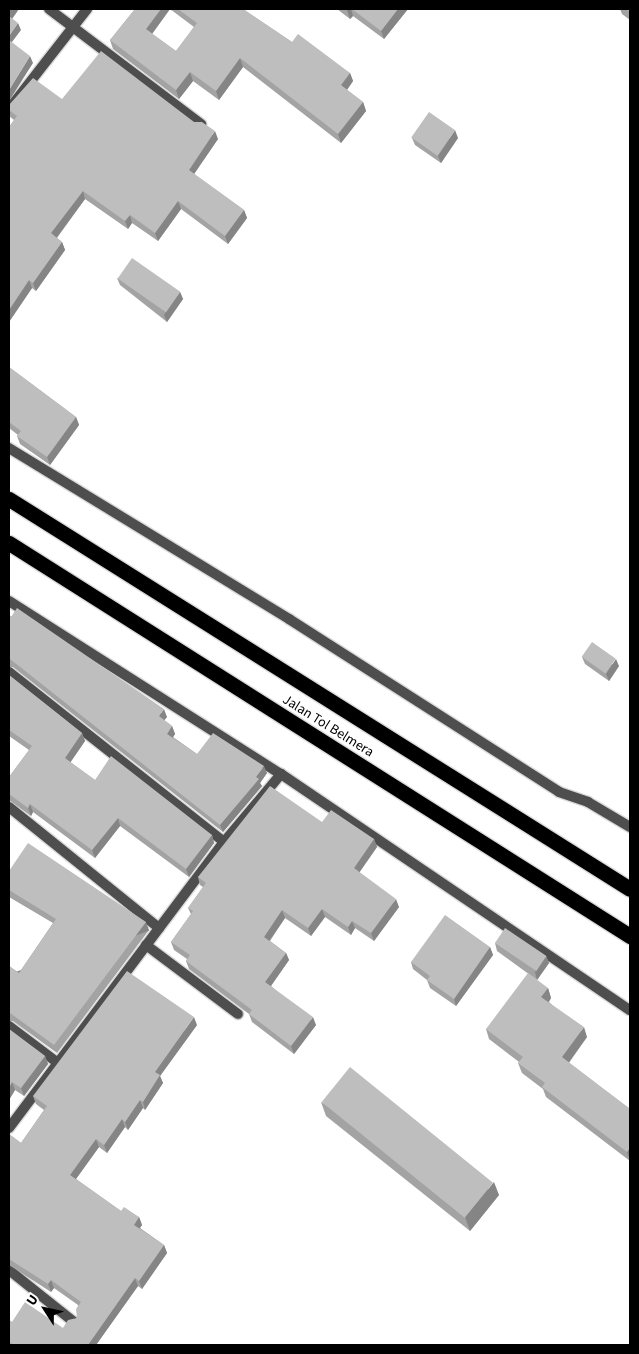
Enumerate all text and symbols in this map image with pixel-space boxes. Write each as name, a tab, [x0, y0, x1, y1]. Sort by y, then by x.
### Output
street label: Jalan Tol Belmera	[279, 691, 377, 761]
north arrow	[20, 1284, 70, 1334]
text: U	[22, 1291, 44, 1310]

